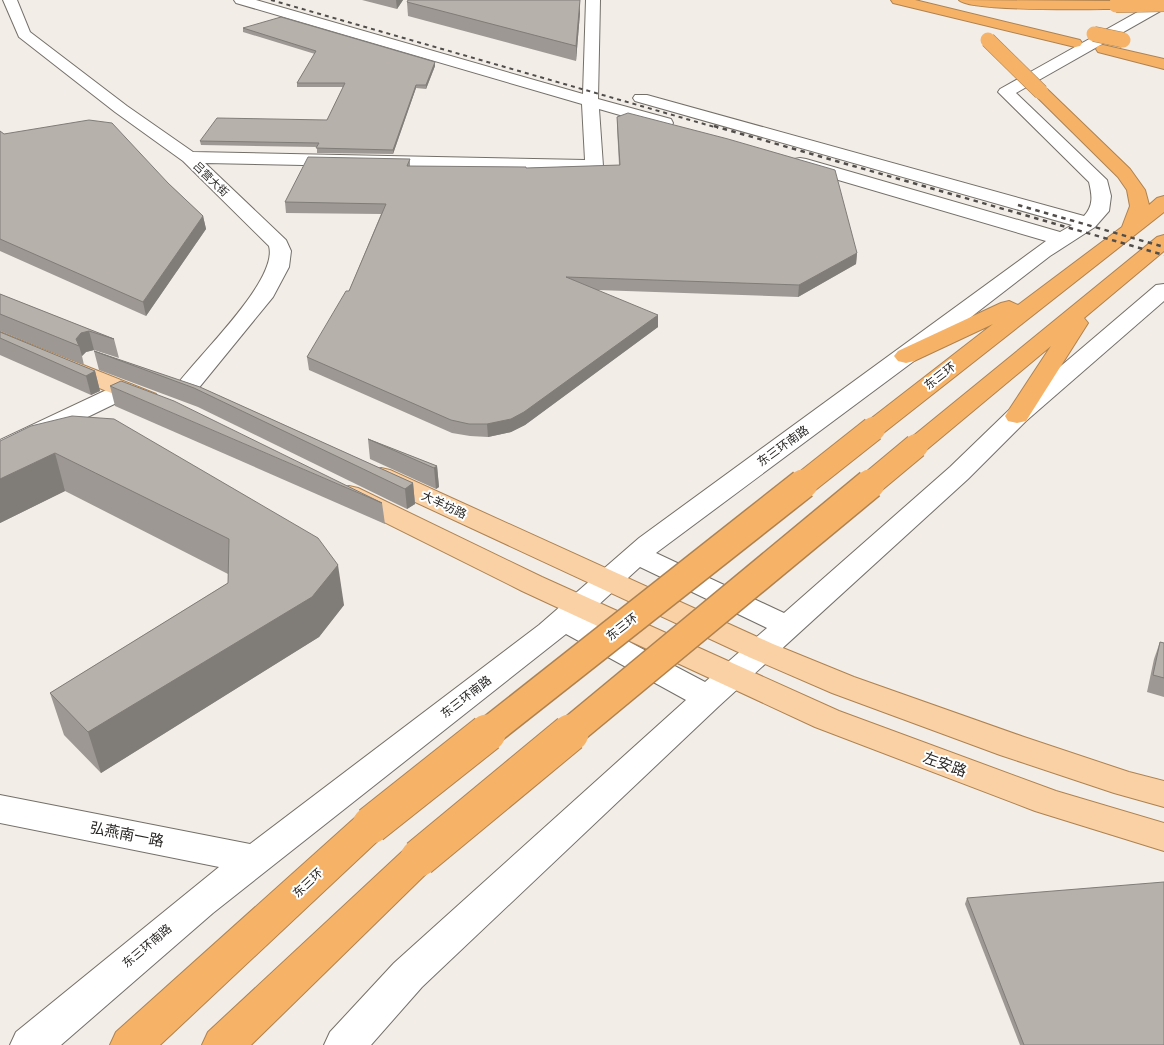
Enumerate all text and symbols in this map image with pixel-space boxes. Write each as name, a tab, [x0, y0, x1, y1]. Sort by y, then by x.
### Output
street label: 吕营大街	[191, 159, 231, 199]
street label: 东三环	[922, 359, 958, 393]
street label: 东三环南路	[755, 423, 811, 469]
street label: 大羊坊路	[419, 489, 469, 521]
street label: 东三环	[604, 610, 640, 644]
street label: 东三环南路	[438, 673, 494, 721]
street label: 左安路	[921, 748, 969, 780]
street label: 弘燕南一路	[89, 818, 165, 850]
street label: 东三环	[290, 866, 326, 900]
street label: 东三环南路	[120, 921, 174, 971]

